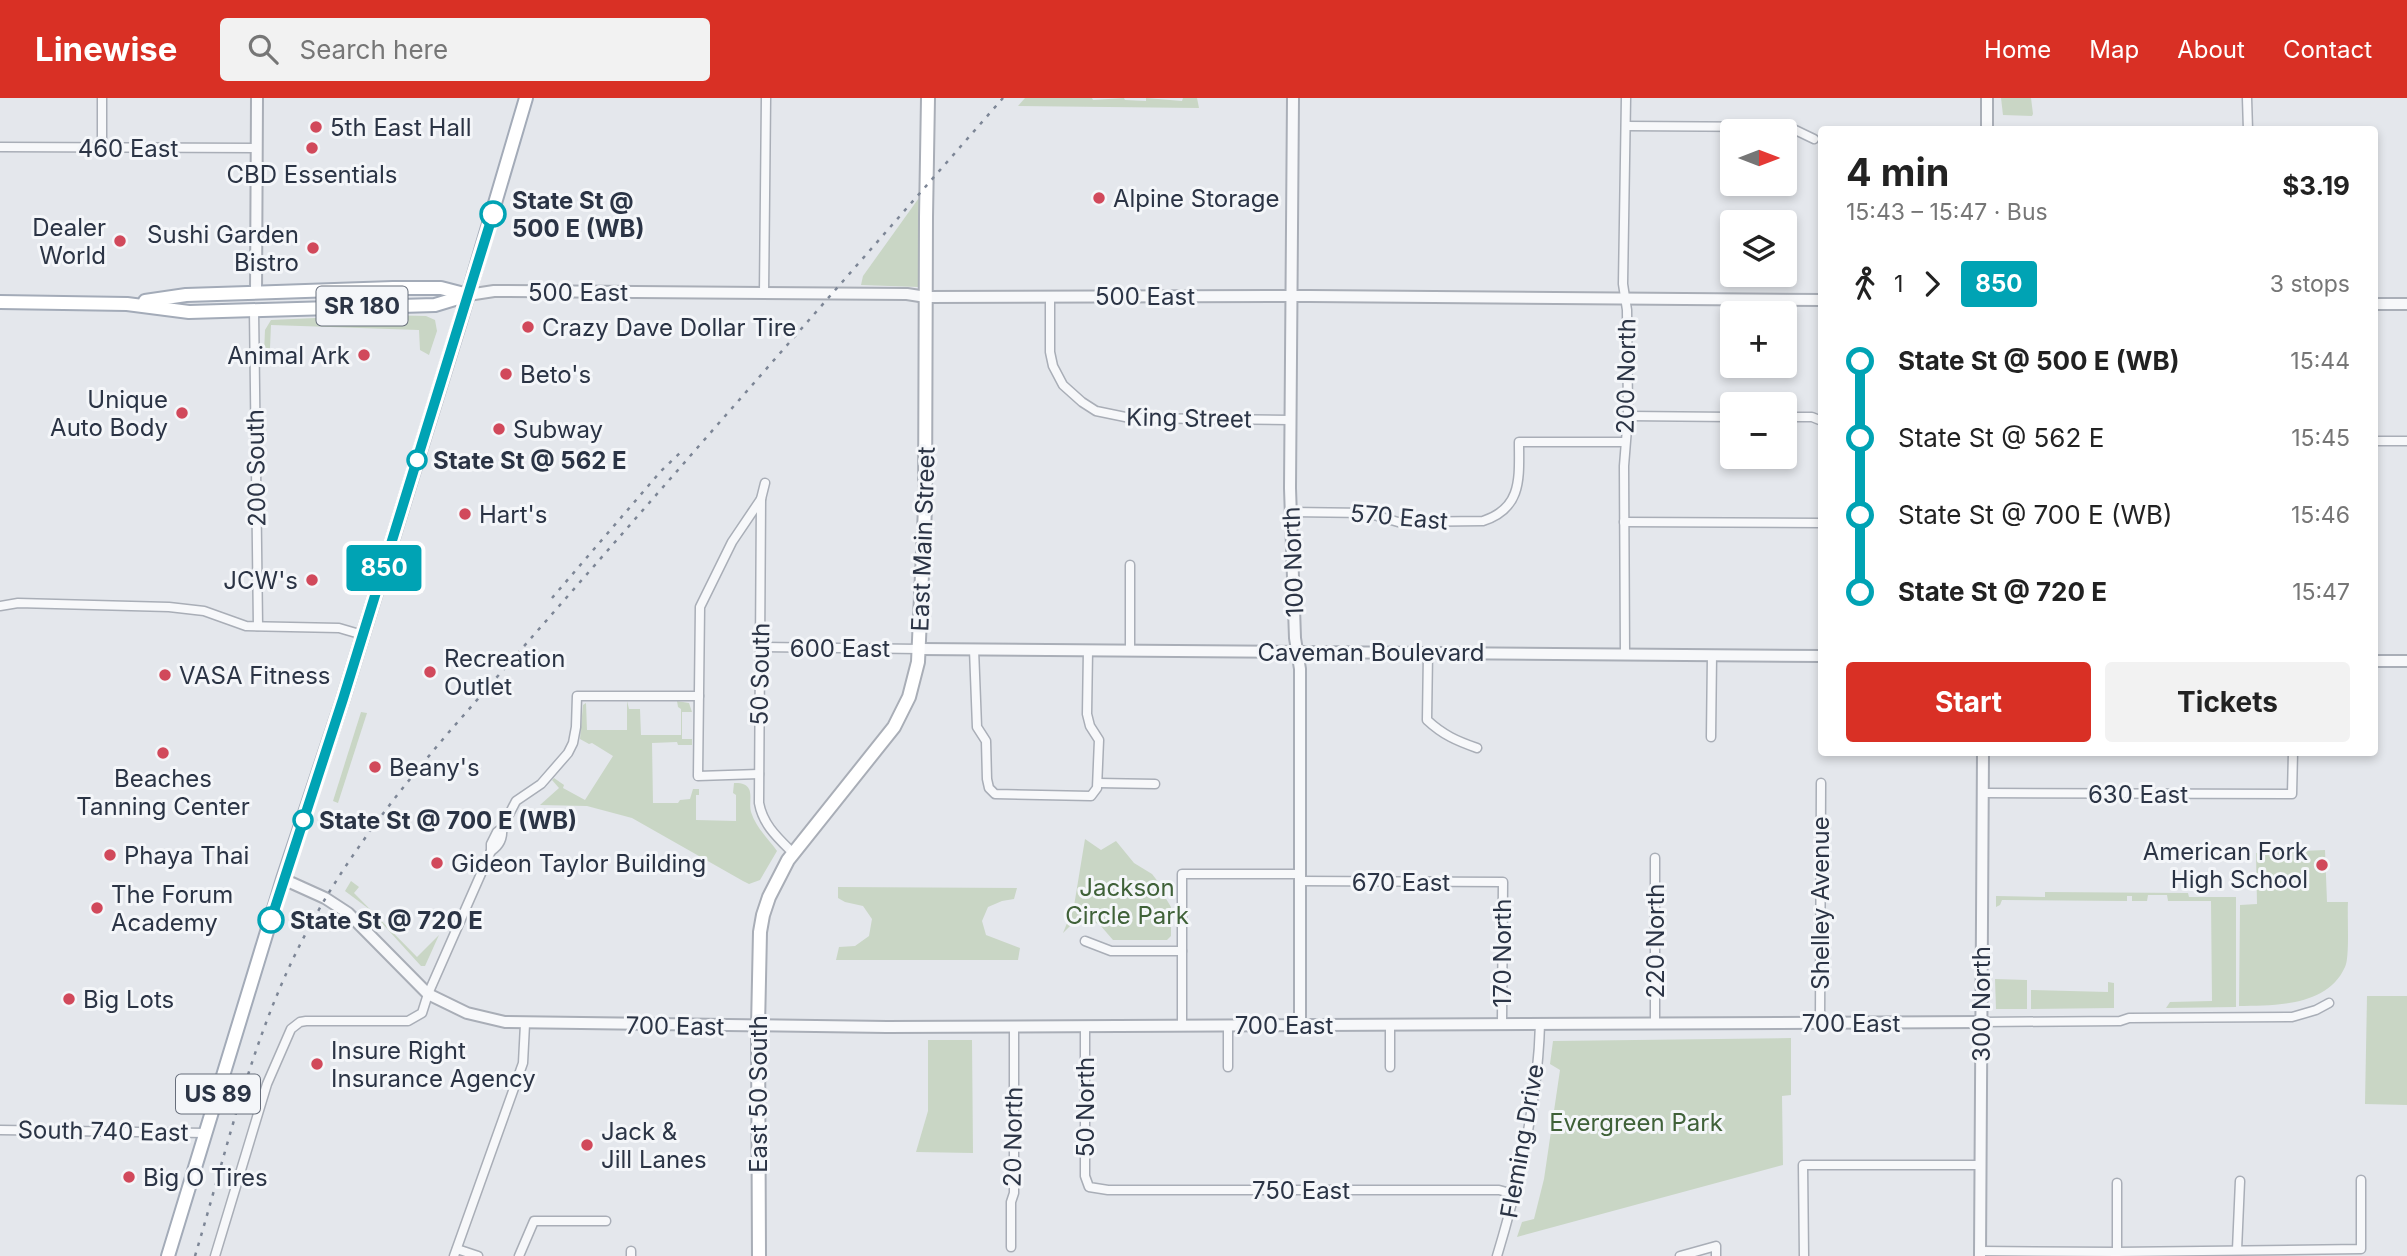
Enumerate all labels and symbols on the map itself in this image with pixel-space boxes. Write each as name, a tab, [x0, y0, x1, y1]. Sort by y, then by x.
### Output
place label: 5th East Hall	[330, 113, 472, 142]
marker: 5th East Hall	[308, 119, 324, 135]
north arrow	[1720, 119, 1797, 196]
street label: 460 East	[78, 134, 178, 163]
marker: CBD Essentials	[304, 140, 320, 156]
place label: CBD Essentials	[227, 160, 397, 189]
place label: Alpine Storage	[1113, 184, 1279, 213]
place label: State St @ 500 E (WB)	[512, 186, 645, 243]
marker: Alpine Storage	[1091, 190, 1107, 206]
marker: State St @ 500 E (WB)	[480, 201, 506, 227]
place label: Dealer World	[32, 213, 106, 270]
place label: Sushi Garden Bistro	[147, 220, 299, 277]
marker: Dealer World	[112, 233, 128, 249]
marker: Sushi Garden Bistro	[305, 240, 321, 256]
street label: 500 East	[528, 278, 628, 307]
street label: 500 East	[1095, 282, 1195, 311]
road number: SR 180	[316, 286, 408, 326]
place label: Crazy Dave Dollar Tire	[542, 313, 796, 342]
street label: 200 North	[1610, 318, 1642, 434]
marker: Crazy Dave Dollar Tire	[520, 319, 536, 335]
place label: Animal Ark	[227, 341, 350, 370]
marker: Animal Ark	[356, 347, 372, 363]
place label: Beto's	[520, 360, 591, 389]
marker: Beto's	[498, 366, 514, 382]
place label: Unique Auto Body	[50, 385, 168, 442]
street label: King Street	[1126, 402, 1252, 434]
marker: Unique Auto Body	[174, 405, 190, 421]
street label: 200 South	[240, 409, 272, 527]
place label: Subway	[513, 415, 603, 444]
marker: Subway	[491, 421, 507, 437]
place label: State St @ 562 E	[433, 446, 627, 475]
street label: East Main Street	[905, 446, 941, 632]
marker: State St @ 562 E	[407, 450, 427, 470]
street label: 570 East	[1349, 498, 1449, 536]
place label: Hart's	[479, 500, 547, 529]
marker: Hart's	[457, 506, 473, 522]
street label: 100 North	[1277, 506, 1309, 618]
line badge: 850	[344, 545, 424, 591]
place label: JCW's	[223, 566, 298, 595]
marker: JCW's	[304, 572, 320, 588]
street label: 50 South	[745, 622, 775, 726]
street label: 600 East	[790, 634, 890, 663]
street label: Caveman Boulevard	[1258, 638, 1484, 667]
place label: Recreation Outlet	[444, 644, 565, 701]
place label: VASA Fitness	[179, 661, 331, 690]
marker: Recreation Outlet	[422, 664, 438, 680]
marker: VASA Fitness	[157, 667, 173, 683]
marker: Beaches Tanning Center	[155, 745, 171, 761]
place label: Beany's	[389, 753, 480, 782]
marker: Beany's	[367, 759, 383, 775]
place label: Beaches Tanning Center	[76, 764, 250, 821]
street label: 630 East	[2088, 780, 2188, 809]
place label: State St @ 700 E (WB)	[319, 806, 577, 835]
marker: State St @ 700 E (WB)	[293, 810, 313, 830]
street label: Shelley Avenue	[1806, 816, 1835, 990]
place label: American Fork High School	[2143, 837, 2308, 894]
place label: Phaya Thai	[124, 841, 249, 870]
marker: Phaya Thai	[102, 847, 118, 863]
place label: Gideon Taylor Building	[451, 849, 706, 878]
marker: Gideon Taylor Building	[429, 855, 445, 871]
marker: American Fork High School	[2314, 857, 2330, 873]
street label: 670 East	[1352, 868, 1450, 897]
park label: Jackson Circle Park	[1065, 873, 1189, 930]
place label: The Forum Academy	[111, 880, 233, 937]
street label: 220 North	[1641, 883, 1670, 999]
street label: 170 North	[1488, 899, 1517, 1007]
marker: The Forum Academy	[89, 900, 105, 916]
place label: State St @ 720 E	[290, 906, 483, 935]
marker: State St @ 720 E	[258, 907, 284, 933]
street label: 300 North	[1967, 946, 1996, 1062]
place label: Big Lots	[83, 985, 174, 1014]
marker: Big Lots	[61, 991, 77, 1007]
street label: 700 East	[1802, 1009, 1900, 1038]
street label: 700 East	[625, 1011, 725, 1041]
street label: 700 East	[1235, 1011, 1333, 1040]
street label: East 50 South	[744, 1015, 773, 1173]
place label: Insure Right Insurance Agency	[331, 1036, 536, 1093]
marker: Insure Right Insurance Agency	[309, 1056, 325, 1072]
street label: 50 North	[1071, 1057, 1100, 1157]
street label: Fleming Drive	[1494, 1062, 1550, 1220]
road number: US 89	[176, 1074, 260, 1113]
street label: 20 North	[998, 1087, 1028, 1187]
park label: Evergreen Park	[1549, 1108, 1723, 1137]
street label: South 740 East	[17, 1115, 189, 1147]
place label: Jack & Jill Lanes	[601, 1117, 707, 1174]
marker: Jack & Jill Lanes	[579, 1137, 595, 1153]
place label: Big O Tires	[143, 1163, 268, 1192]
marker: Big O Tires	[121, 1169, 137, 1185]
street label: 750 East	[1252, 1176, 1350, 1205]

